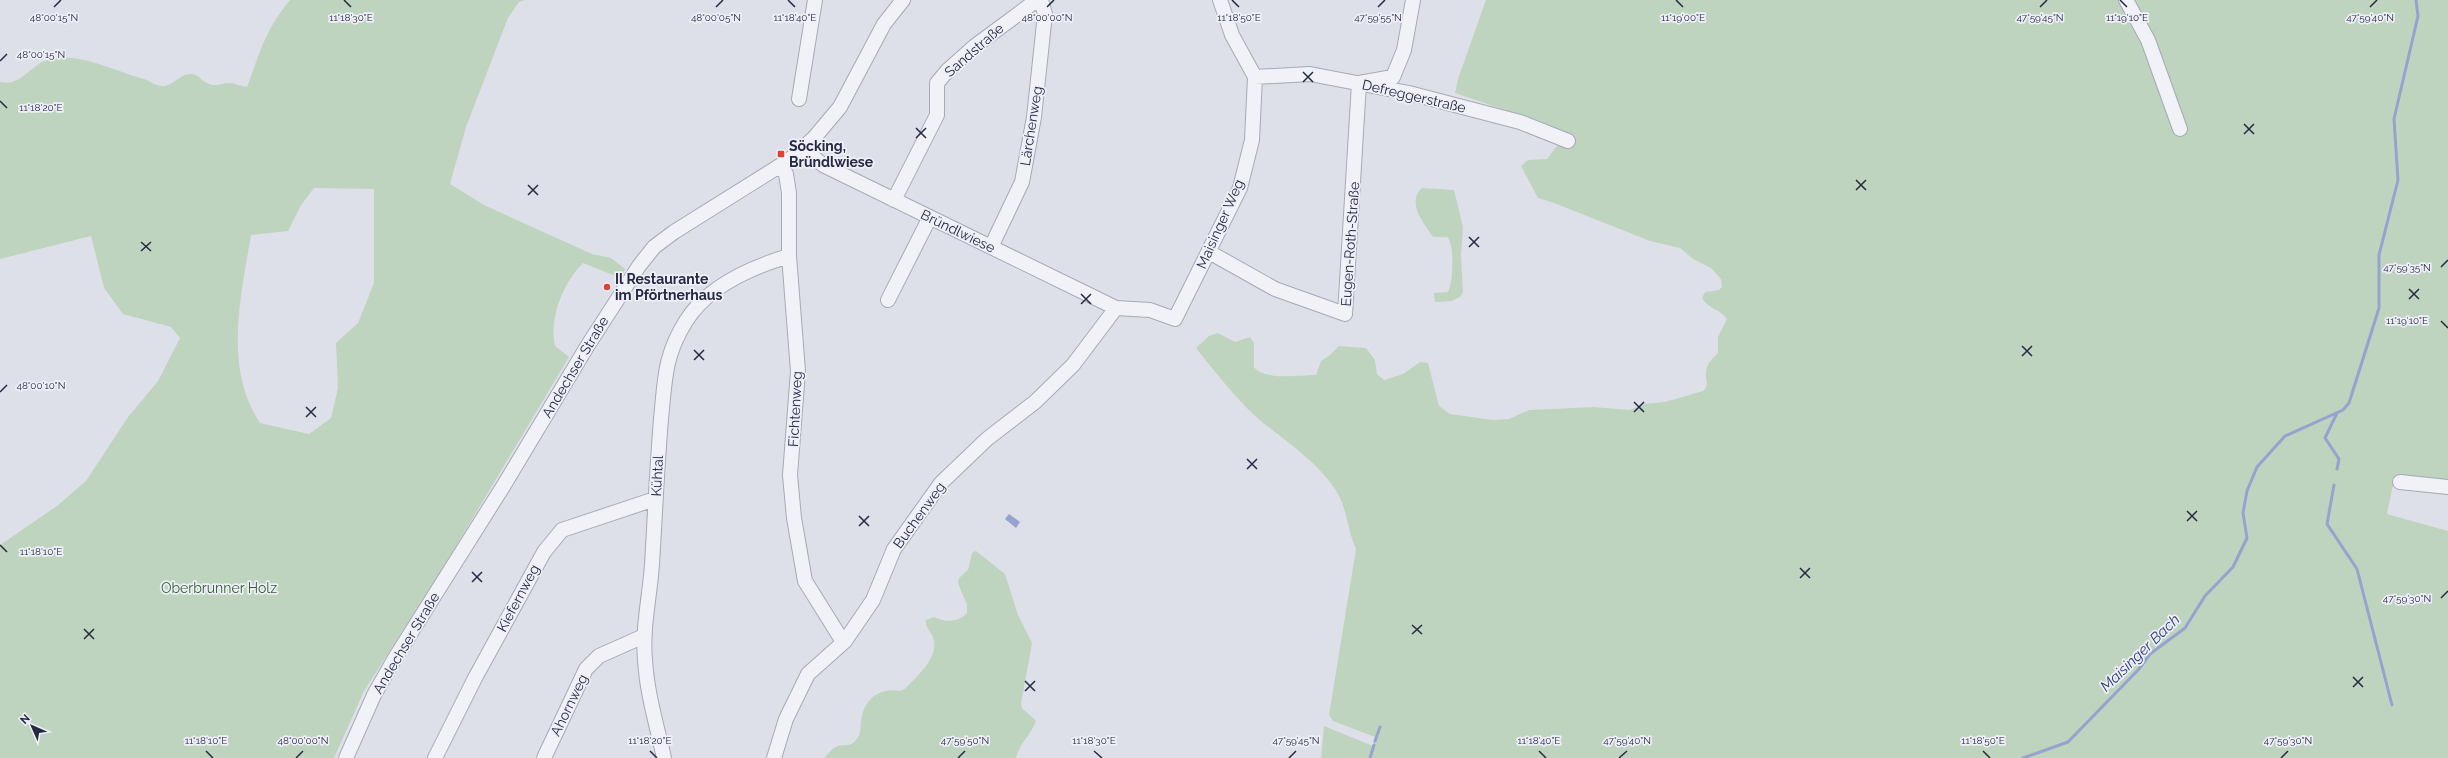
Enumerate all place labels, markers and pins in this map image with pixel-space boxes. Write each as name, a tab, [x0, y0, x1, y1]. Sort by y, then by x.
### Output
place label: Söcking, Bründlwiese	[789, 138, 874, 170]
marker: Söcking, Bründlwiese	[776, 149, 786, 159]
place label: Il Restaurante im Pförtnerhaus	[615, 271, 722, 303]
marker: Il Restaurante im Pförtnerhaus	[602, 282, 612, 292]

